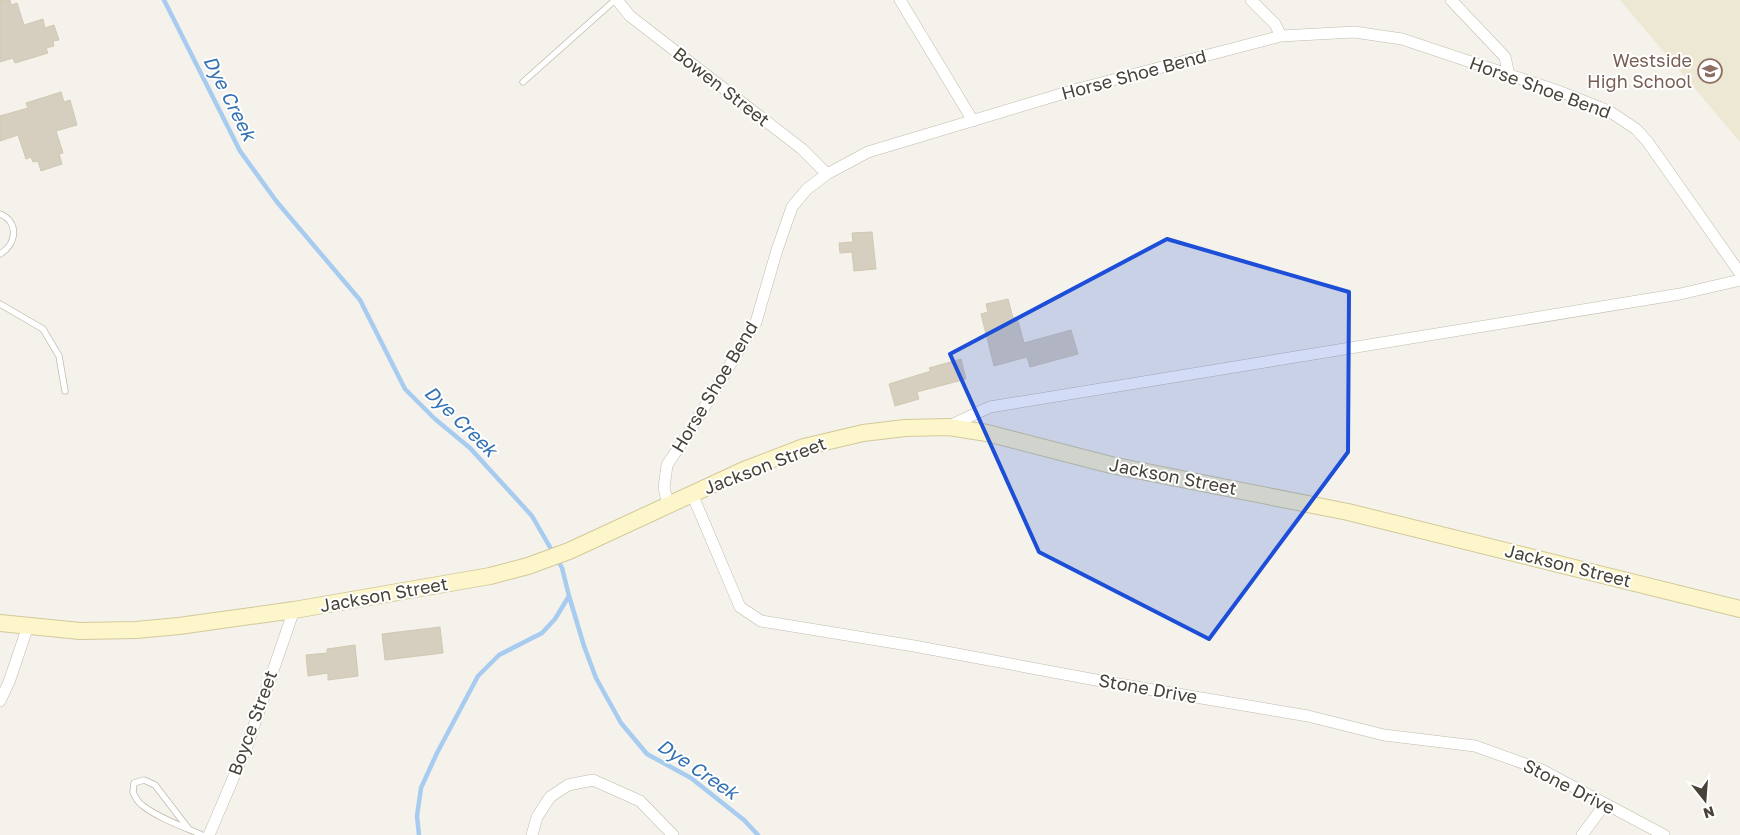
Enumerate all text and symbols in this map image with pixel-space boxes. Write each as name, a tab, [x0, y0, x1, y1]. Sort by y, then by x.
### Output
street label: Bowen Street	[669, 42, 774, 131]
street label: Horse Shoe Bend	[1059, 44, 1209, 104]
place label: Westside High School	[1587, 49, 1692, 92]
water label: Dye Creek	[199, 51, 263, 146]
street label: Horse Shoe Bend	[1467, 51, 1614, 123]
school or university icon: Westside High School	[1697, 58, 1723, 84]
street label: Horse Shoe Bend	[666, 317, 762, 456]
water label: Dye Creek	[420, 380, 504, 463]
street label: Jackson Street	[700, 432, 829, 499]
street label: Jackson Street	[1108, 453, 1239, 499]
street label: Jackson Street	[1503, 539, 1634, 591]
street label: Jackson Street	[318, 572, 449, 616]
street label: Boyce Street	[223, 667, 281, 778]
street label: Stone Drive	[1097, 669, 1199, 708]
water label: Dye Creek	[654, 733, 745, 805]
street label: Stone Drive	[1520, 754, 1619, 819]
north arrow	[1680, 775, 1730, 825]
text: N	[1701, 803, 1717, 823]

